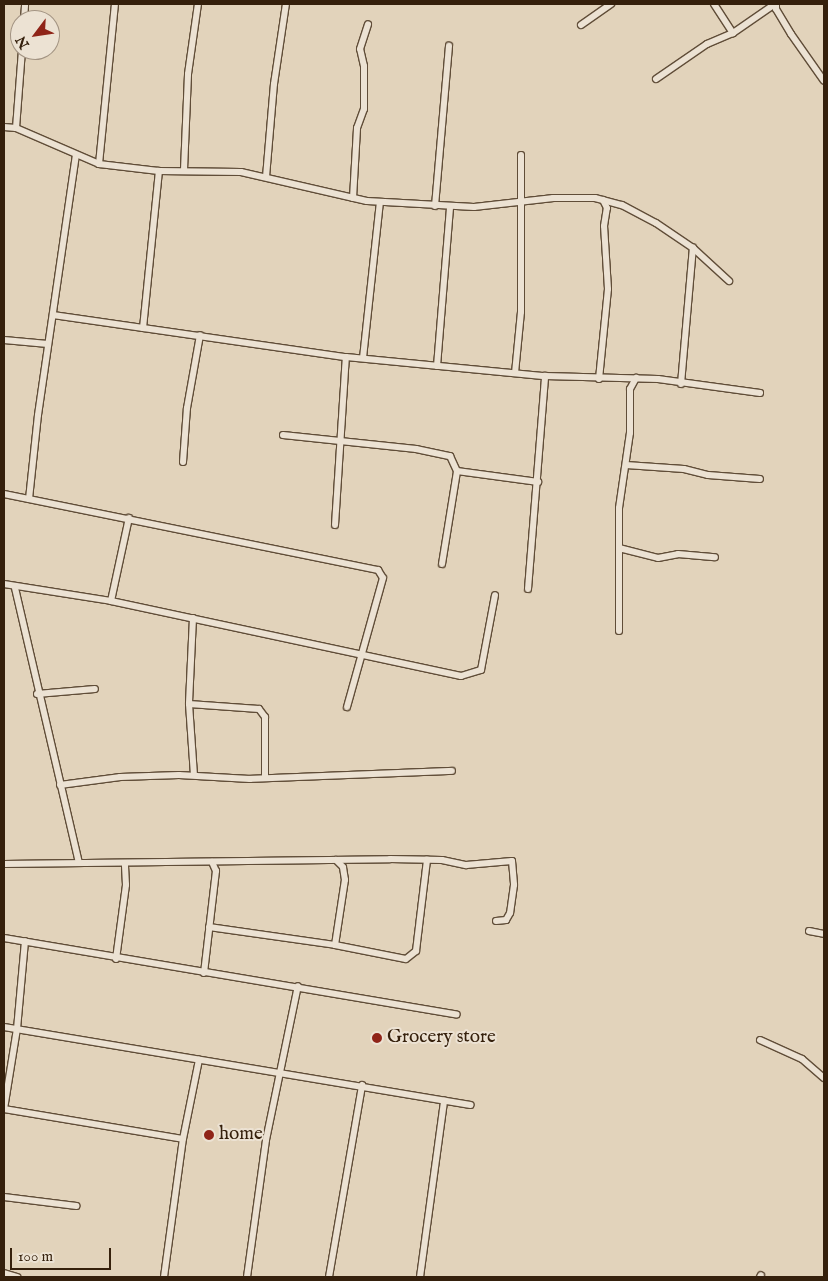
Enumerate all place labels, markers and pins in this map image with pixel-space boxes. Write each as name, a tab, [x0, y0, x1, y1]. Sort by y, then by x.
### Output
place label: Grocery store	[387, 1027, 496, 1049]
marker: Grocery store	[371, 1032, 383, 1044]
place label: home	[219, 1124, 263, 1146]
marker: home	[203, 1129, 215, 1141]

